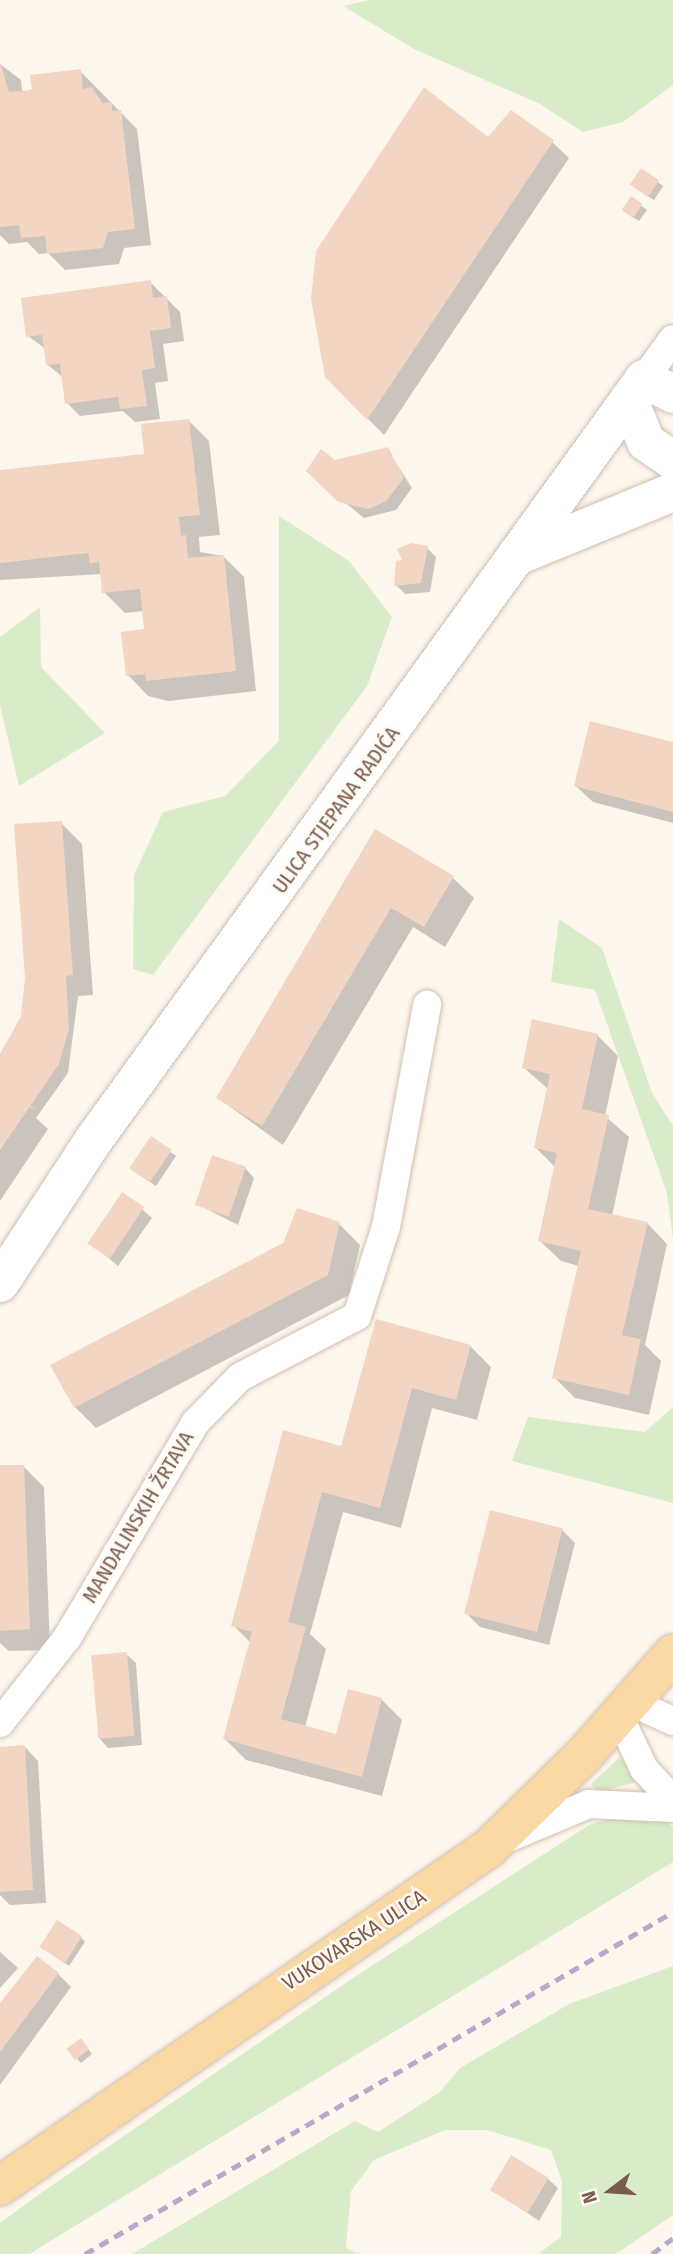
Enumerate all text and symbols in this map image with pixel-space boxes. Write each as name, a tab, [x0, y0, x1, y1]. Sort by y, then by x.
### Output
street label: ULICA STJEPANA RADIĆA	[267, 722, 405, 898]
street label: MANDALINSKIH ŽRTAVA	[77, 1427, 199, 1607]
street label: VUKOVARSKA ULICA	[278, 1884, 430, 1996]
north arrow	[575, 2156, 645, 2226]
text: N	[577, 2188, 602, 2206]

